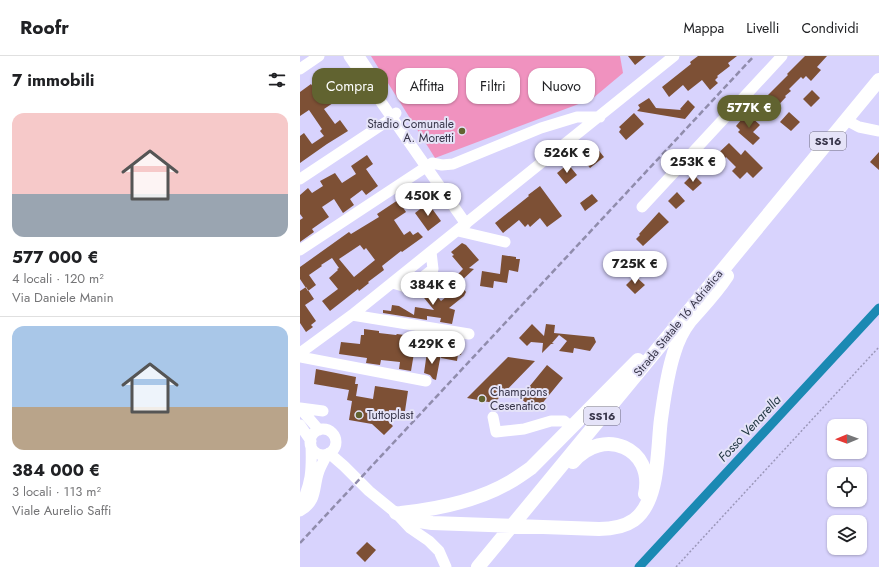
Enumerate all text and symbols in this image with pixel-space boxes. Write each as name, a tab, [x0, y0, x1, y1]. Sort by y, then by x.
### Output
text: Roofr	[20, 14, 69, 41]
text: Mappa	[683, 18, 724, 38]
text: Livelli	[746, 18, 779, 38]
text: Condividi	[801, 18, 859, 38]
text: 7 immobili	[12, 68, 94, 92]
chip: Compra	[312, 68, 388, 104]
chip: Affitta	[396, 68, 458, 104]
chip: Filtri	[466, 68, 520, 104]
chip: Nuovo	[528, 68, 595, 104]
icon: filters	[266, 69, 288, 91]
pin: 577K €	[716, 95, 782, 129]
text: 577K €	[726, 98, 772, 117]
place label: Stadio Comunale A. Moretti	[367, 115, 454, 147]
marker: Stadio Comunale A. Moretti	[457, 126, 467, 136]
road number: SS16	[810, 132, 846, 150]
icon: home	[114, 139, 186, 211]
pin: 526K €	[534, 140, 600, 174]
text: 526K €	[543, 143, 591, 162]
pin: 253K €	[660, 149, 726, 183]
text: 253K €	[670, 152, 716, 171]
pin: 450K €	[395, 183, 461, 217]
text: 450K €	[404, 186, 452, 205]
text: 577 000 €	[12, 245, 99, 269]
pin: 725K €	[602, 251, 668, 285]
text: 725K €	[612, 254, 658, 273]
street label: Strada Statale 16 Adriatica	[629, 265, 727, 380]
text: 4 locali · 120 m²	[12, 269, 104, 288]
pin: 384K €	[400, 272, 466, 306]
text: 384K €	[410, 275, 456, 294]
text: Via Daniele Manin	[12, 288, 114, 307]
pin: 429K €	[399, 331, 465, 365]
text: 429K €	[408, 334, 456, 353]
icon: home	[114, 352, 186, 424]
place label: Champions Cesenatico	[490, 383, 547, 415]
water label: Fosso Venarella	[713, 391, 785, 466]
marker: Champions Cesenatico	[477, 394, 487, 404]
place label: Tuttoplast	[367, 406, 413, 424]
road number: SS16	[584, 407, 620, 425]
marker: Tuttoplast	[354, 410, 364, 420]
north arrow	[827, 419, 867, 459]
map controls	[827, 419, 867, 555]
text: 384 000 €	[12, 458, 100, 482]
button: locate	[827, 467, 867, 507]
text: 3 locali · 113 m²	[12, 482, 101, 501]
text: Viale Aurelio Saffi	[12, 501, 111, 520]
button: layers	[827, 515, 867, 555]

